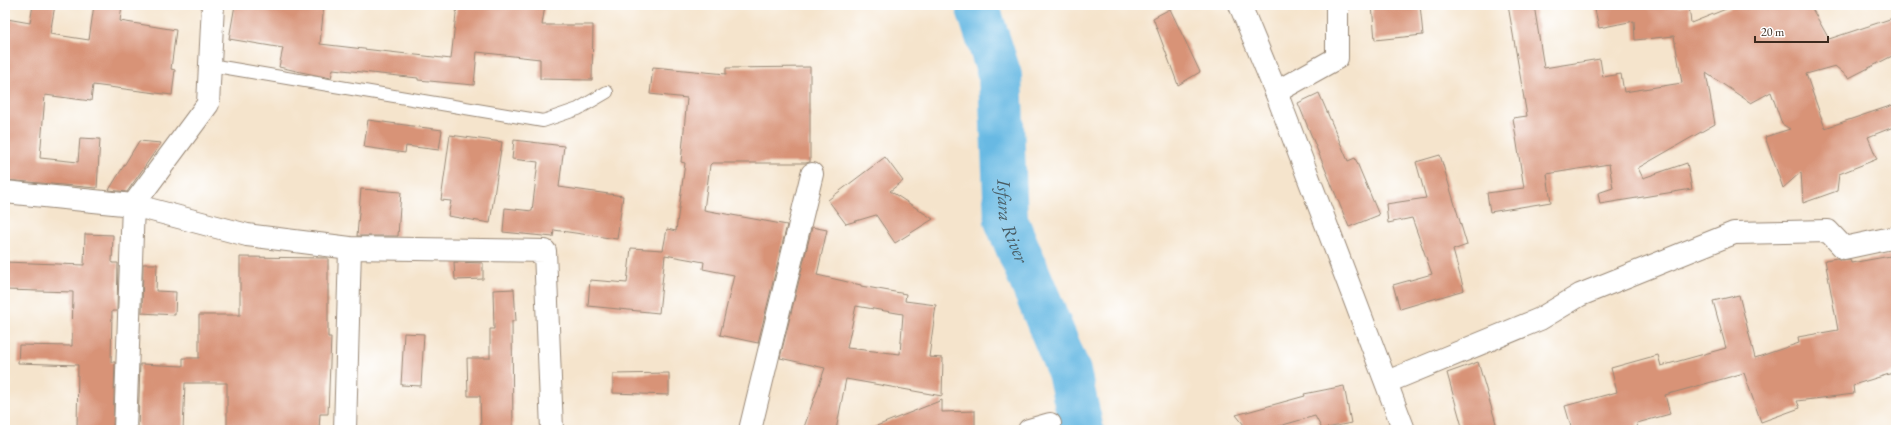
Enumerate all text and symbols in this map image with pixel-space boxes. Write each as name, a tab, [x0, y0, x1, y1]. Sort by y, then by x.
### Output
scale bar	[1755, 18, 1828, 44]
text: 20 m	[1761, 24, 1785, 40]
water label: Isfara River	[992, 178, 1035, 267]

